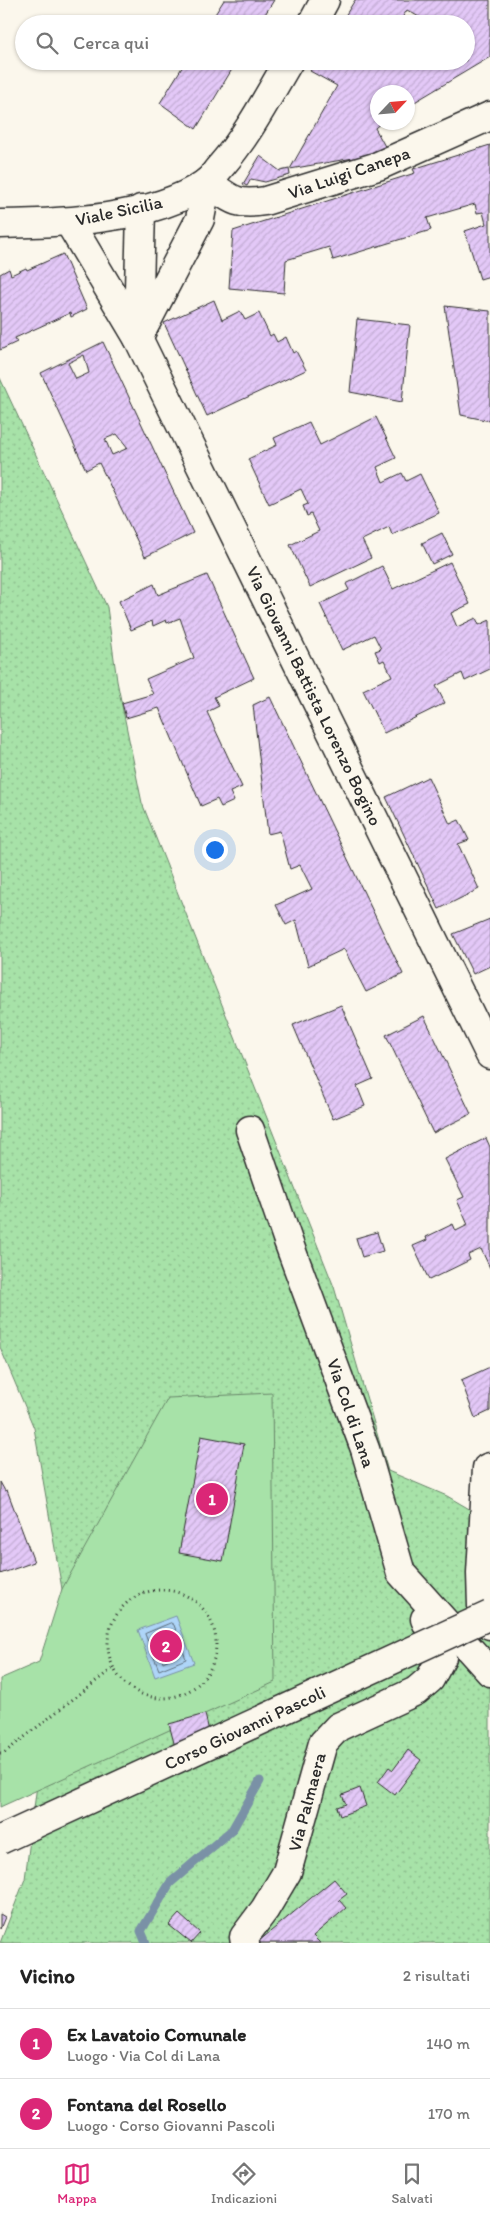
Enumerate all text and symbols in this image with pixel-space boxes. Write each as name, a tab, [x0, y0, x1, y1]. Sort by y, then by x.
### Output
search box	[15, 15, 475, 70]
icon: search	[33, 29, 61, 57]
text: Cerca qui	[73, 31, 149, 54]
north arrow	[370, 85, 415, 130]
street label: Via Luigi Canepa	[285, 142, 413, 204]
street label: Viale Sicilia	[73, 191, 165, 231]
street label: Via Giovanni Battista Lorenzo Bogino	[241, 563, 387, 829]
your location	[202, 837, 228, 863]
street label: Via Col di Lana	[322, 1356, 380, 1471]
pin: 1	[196, 1480, 228, 1518]
pin: 2	[150, 1627, 182, 1665]
street label: Corso Giovanni Pascoli	[161, 1681, 329, 1775]
street label: Via Palmaera	[283, 1749, 331, 1854]
text: Vicino	[20, 1963, 75, 1988]
text: 2 risultati	[403, 1966, 470, 1985]
text: Ex Lavatoio Comunale	[67, 2023, 247, 2046]
text: 1	[32, 2034, 40, 2053]
text: 140 m	[426, 2034, 470, 2053]
text: Luogo · Via Col di Lana	[67, 2046, 220, 2065]
text: Fontana del Rosello	[67, 2093, 226, 2116]
text: 2	[32, 2104, 40, 2123]
text: 170 m	[428, 2104, 470, 2123]
text: Luogo · Corso Giovanni Pascoli	[67, 2116, 275, 2135]
tab: Mappa	[57, 2160, 97, 2207]
tab: Indicazioni	[211, 2160, 277, 2207]
tab: Salvati	[391, 2160, 433, 2207]

